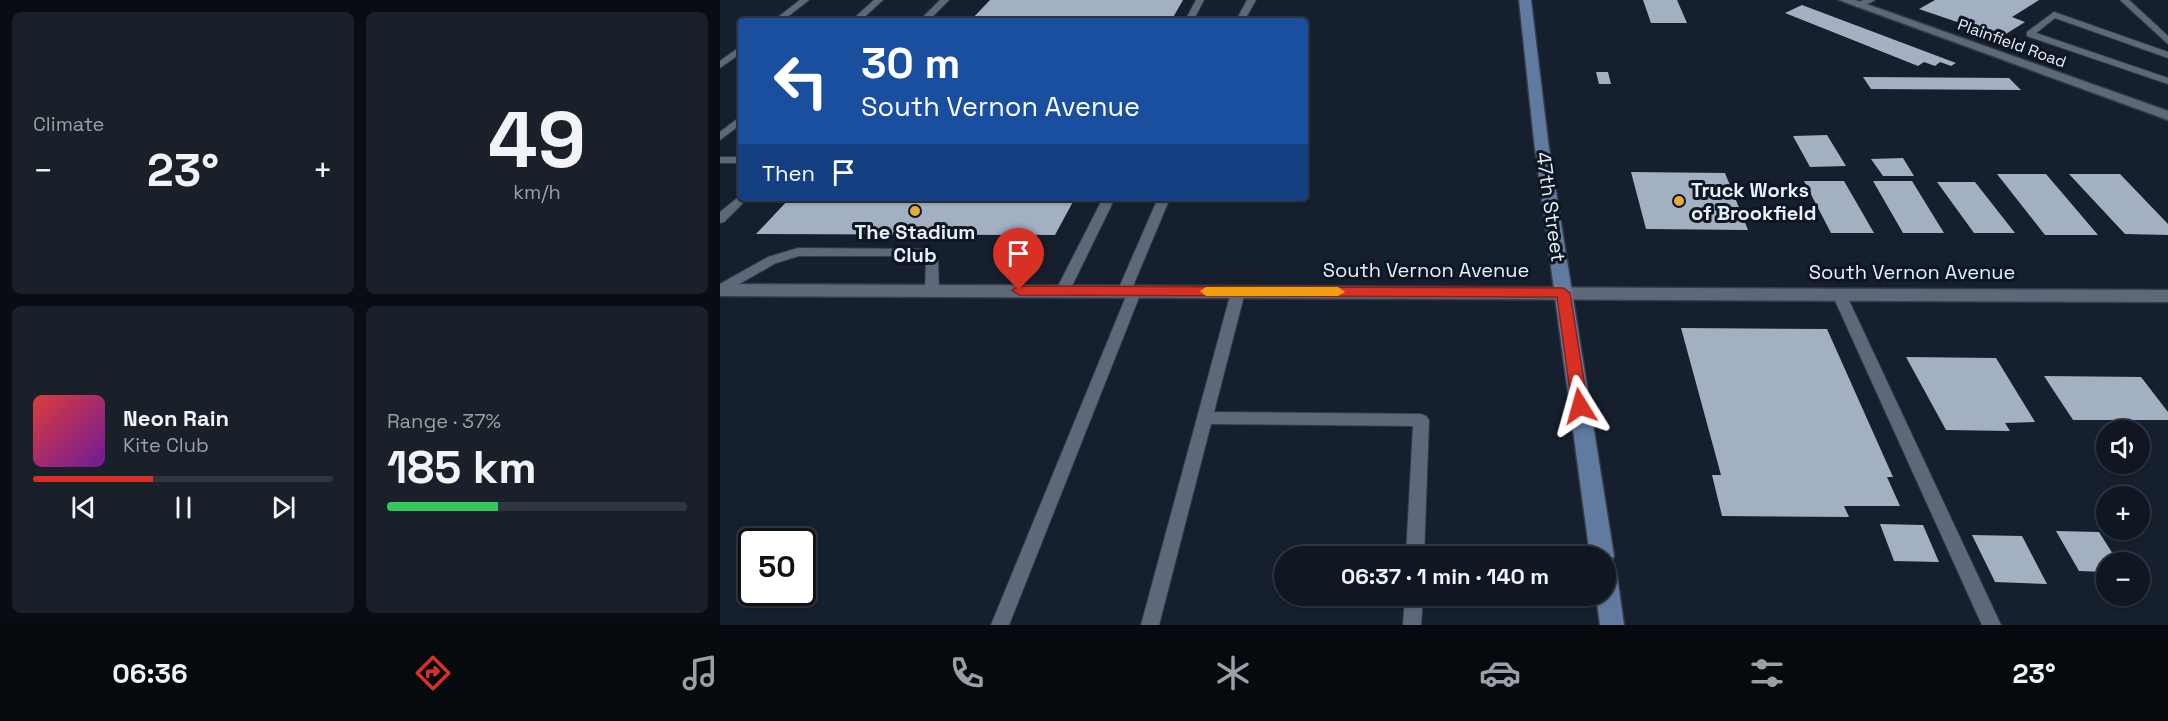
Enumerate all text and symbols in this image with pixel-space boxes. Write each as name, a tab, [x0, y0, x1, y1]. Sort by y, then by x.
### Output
street label: Plainfield Road	[1955, 14, 2069, 72]
text: 30 m	[861, 37, 960, 90]
icon: left	[762, 42, 840, 120]
text: South Vernon Avenue	[861, 89, 1140, 124]
text: 49	[488, 90, 586, 190]
text: Climate	[33, 111, 104, 137]
text: 23°	[147, 142, 219, 199]
text: −	[33, 150, 53, 192]
text: +	[313, 150, 333, 192]
street label: 47th Street	[1530, 150, 1572, 264]
icon: arrive	[827, 156, 860, 189]
text: Then	[762, 159, 815, 187]
place label: Truck Works of Brookfield	[1691, 177, 1816, 226]
text: km/h	[513, 179, 561, 205]
marker: Truck Works of Brookfield	[1672, 194, 1686, 208]
marker: The Stadium Club	[908, 204, 922, 218]
place label: The Stadium Club	[855, 219, 975, 268]
pin	[993, 228, 1044, 290]
icon: arrive	[1002, 237, 1035, 270]
street label: South Vernon Avenue	[1323, 257, 1529, 283]
street label: South Vernon Avenue	[1809, 259, 2015, 285]
position arrow	[1548, 374, 1612, 438]
text: Neon Rain	[123, 404, 229, 432]
text: Range · 37%	[387, 408, 501, 434]
map controls	[2096, 420, 2150, 606]
button: sound	[2096, 420, 2150, 474]
text: Kite Club	[123, 432, 209, 458]
text: 185 km	[387, 439, 537, 496]
button: +	[2096, 486, 2150, 540]
icon: previous	[67, 491, 100, 524]
icon: pause	[167, 491, 200, 524]
icon: next	[267, 491, 300, 524]
speed limit sign: 50	[738, 528, 816, 606]
button: −	[2096, 552, 2150, 606]
text: 06:37 · 1 min · 140 m	[1341, 562, 1549, 590]
icon: directions	[412, 652, 454, 694]
icon: music	[679, 652, 721, 694]
icon: phone	[946, 652, 988, 694]
icon: climate	[1212, 652, 1254, 694]
icon: car	[1479, 652, 1521, 694]
icon: filters	[1746, 652, 1788, 694]
text: 06:36	[112, 656, 188, 691]
text: 23°	[2013, 656, 2056, 691]

